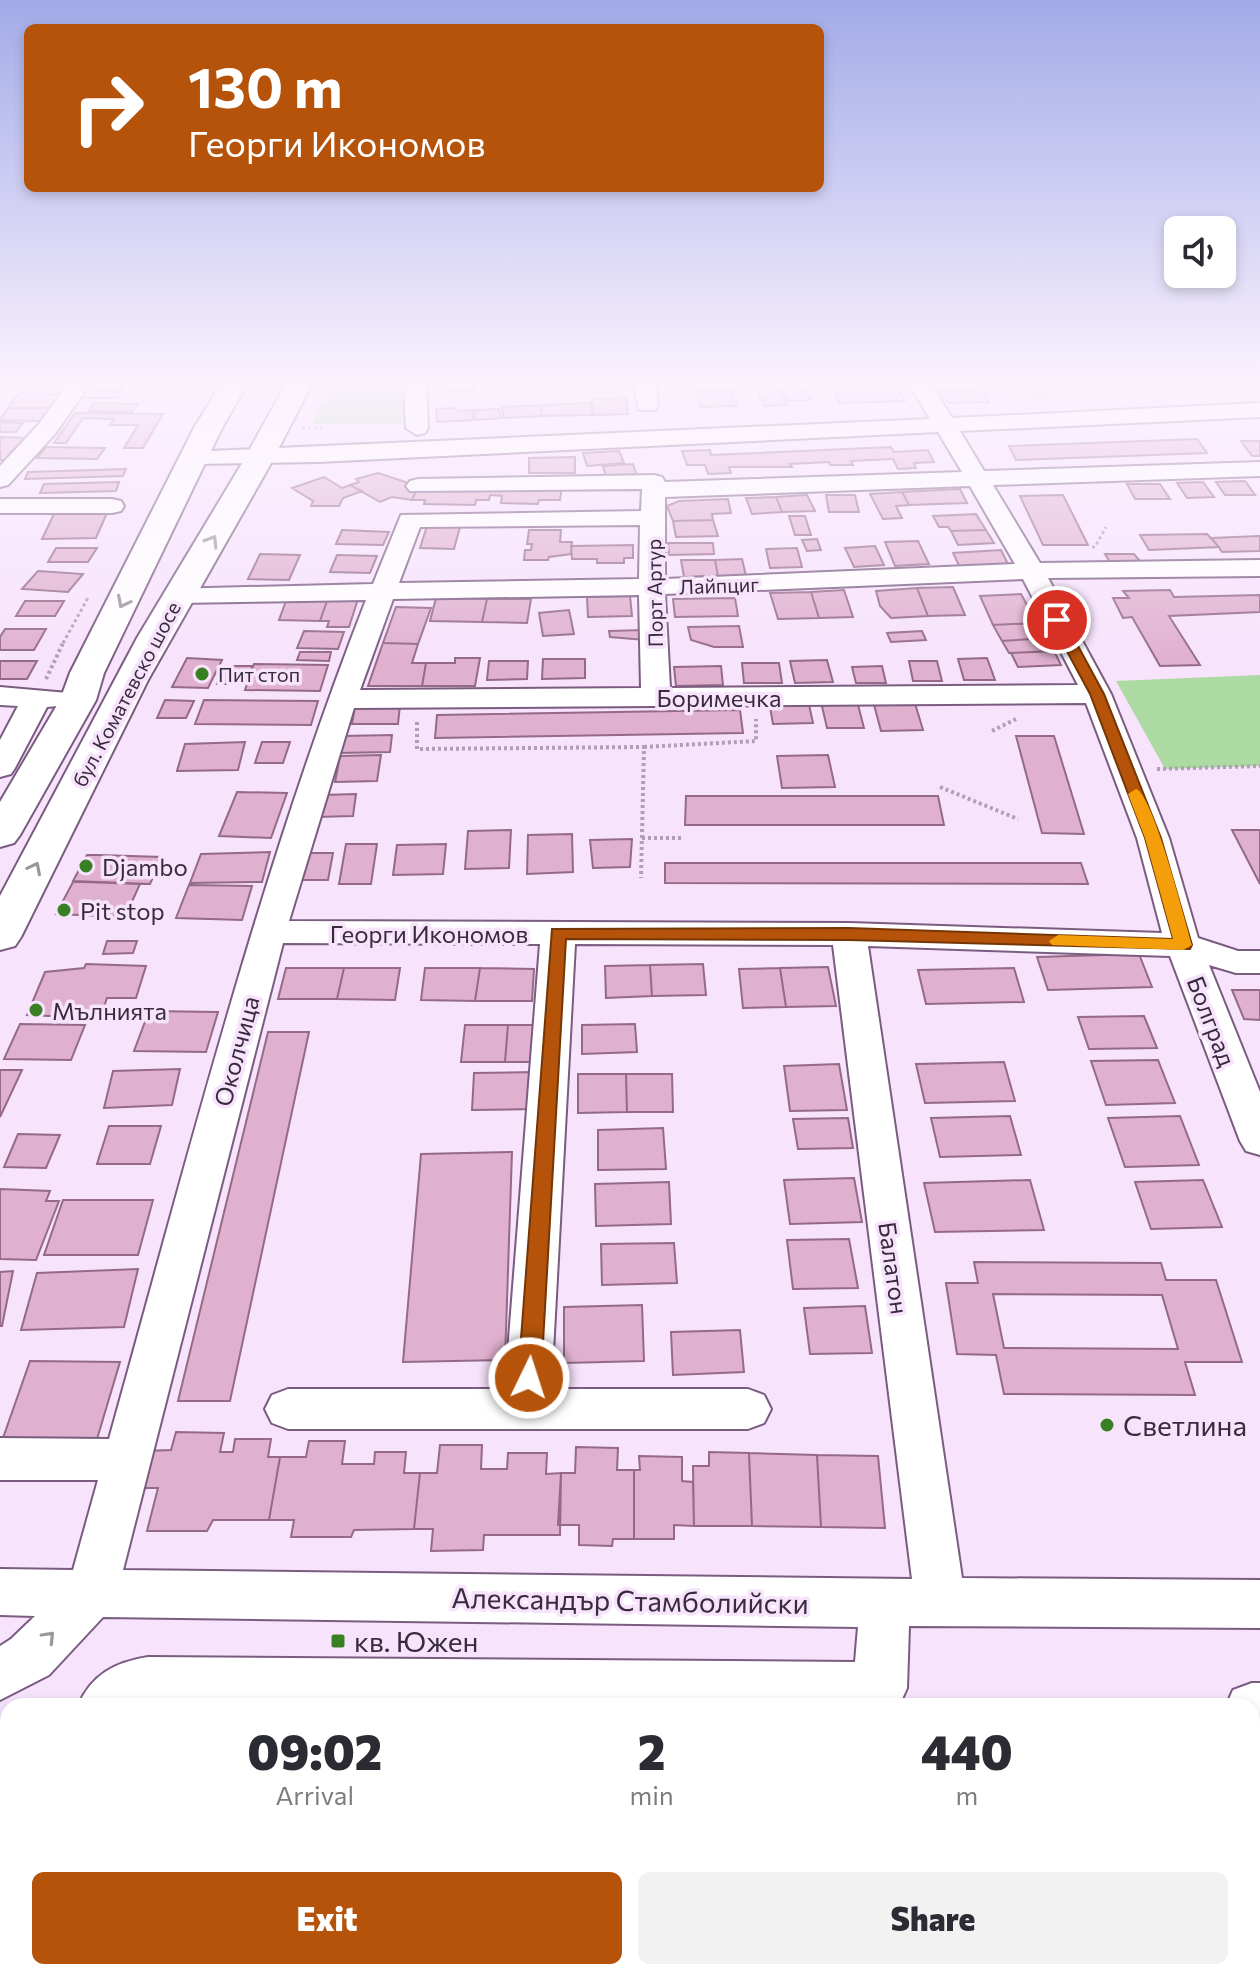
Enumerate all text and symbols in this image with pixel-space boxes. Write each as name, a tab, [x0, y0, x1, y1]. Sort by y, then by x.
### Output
text: 130 m	[188, 51, 343, 120]
icon: right	[56, 56, 160, 160]
text: Георги Икономов	[188, 120, 486, 164]
map controls	[1164, 216, 1236, 288]
button: sound	[1164, 216, 1236, 288]
one-way arrow	[202, 535, 217, 549]
street label: Порт Артур	[641, 539, 667, 647]
street label: Лайпциг	[679, 572, 760, 598]
pin	[1023, 586, 1091, 654]
one-way arrow	[117, 594, 132, 609]
street label: бул. Коматевско шосе	[67, 597, 185, 791]
icon: arrive	[1035, 598, 1079, 642]
place label: Пит стоп	[218, 662, 300, 686]
marker: Пит стоп	[193, 665, 211, 683]
street label: Боримечка	[657, 683, 781, 712]
place label: Djambo	[102, 852, 188, 881]
marker: Djambo	[77, 857, 95, 875]
one-way arrow	[26, 861, 41, 876]
place label: Pit stop	[80, 896, 165, 925]
marker: Pit stop	[55, 901, 73, 919]
street label: Георги Икономов	[330, 919, 528, 948]
street label: Болград	[1182, 972, 1242, 1070]
street label: Околчица	[207, 993, 265, 1109]
place label: Мълнията	[52, 996, 167, 1025]
marker: Мълнията	[27, 1001, 45, 1019]
street label: Балатон	[873, 1220, 915, 1316]
position arrow	[487, 1336, 571, 1420]
place label: Светлина	[1123, 1408, 1247, 1442]
marker: Светлина	[1098, 1416, 1116, 1434]
street label: Александър Стамболийски	[451, 1580, 809, 1620]
place label: кв. Южен	[354, 1624, 478, 1658]
one-way arrow	[39, 1632, 54, 1646]
marker: кв. Южен	[329, 1632, 347, 1650]
text: 09:02	[247, 1721, 382, 1780]
text: 2	[638, 1721, 665, 1780]
text: 440	[921, 1721, 1013, 1780]
text: Arrival	[275, 1779, 354, 1810]
text: min	[629, 1779, 674, 1810]
text: m	[956, 1779, 978, 1810]
button: Exit	[32, 1872, 622, 1964]
button: Share	[638, 1872, 1228, 1964]

